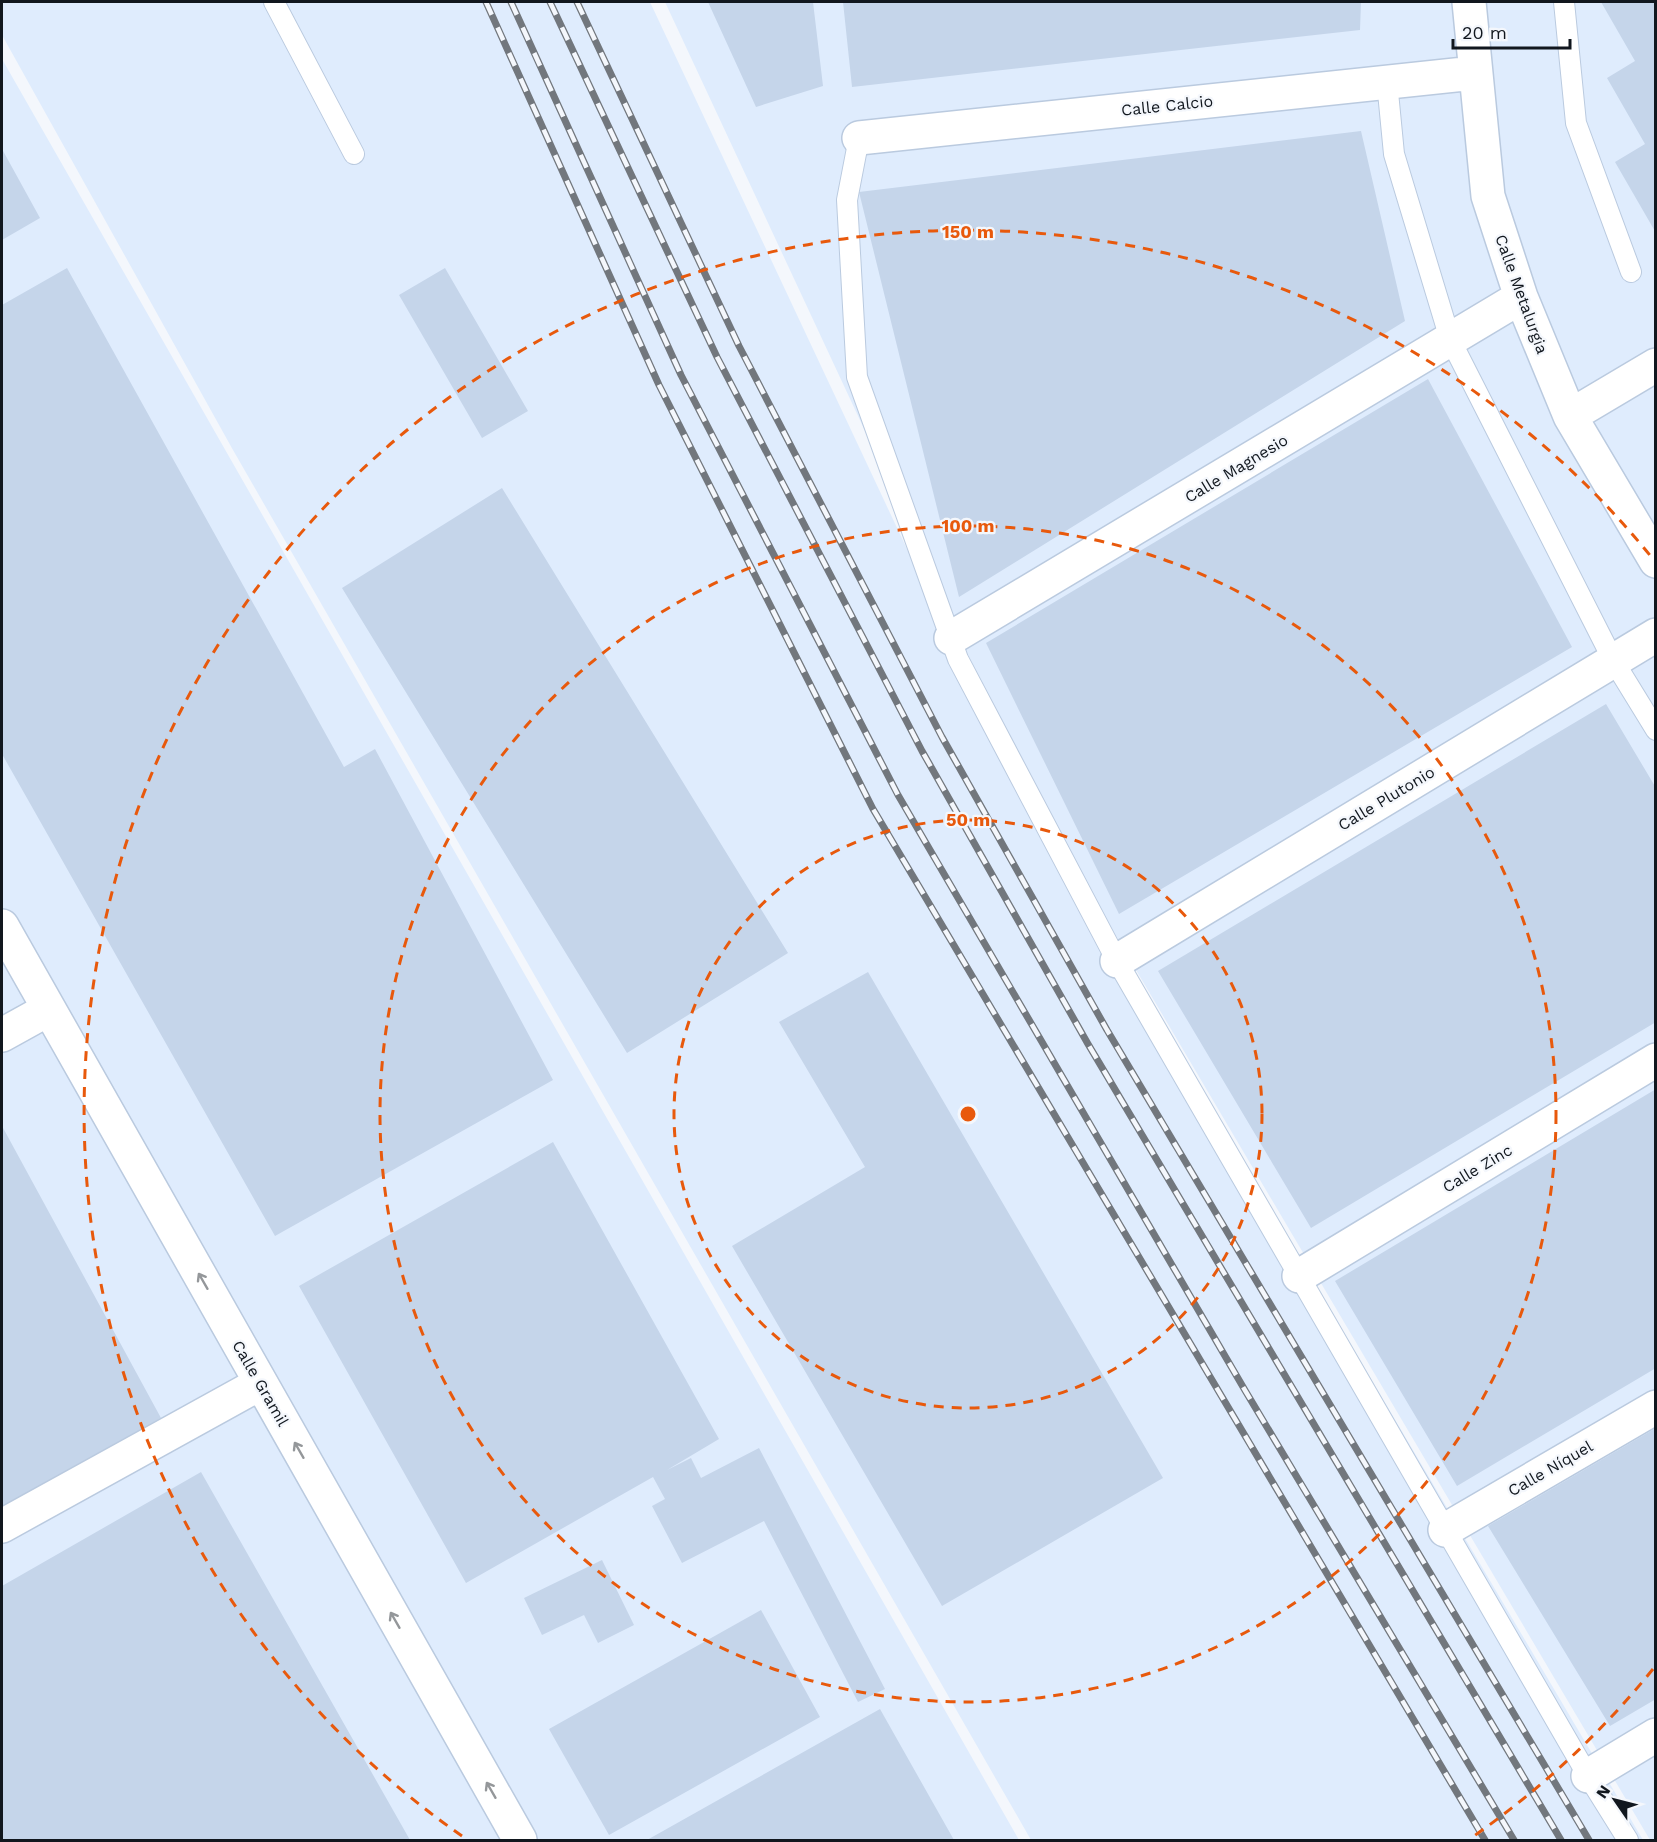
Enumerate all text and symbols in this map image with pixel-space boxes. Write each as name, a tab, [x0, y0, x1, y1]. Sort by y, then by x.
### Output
scale bar	[1453, 12, 1570, 50]
text: 20 m	[1462, 22, 1507, 43]
street label: Calle Calcio	[1120, 91, 1214, 120]
text: 150 m	[942, 221, 994, 242]
street label: Calle Metalurgia	[1491, 232, 1552, 356]
street label: Calle Magnesio	[1181, 430, 1291, 507]
text: 100 m	[941, 515, 995, 536]
street label: Calle Plutonio	[1335, 762, 1438, 835]
text: 50 m	[946, 809, 990, 830]
centre of rings	[958, 1104, 978, 1124]
street label: Calle Zinc	[1439, 1140, 1515, 1197]
one-way arrow	[197, 1273, 209, 1290]
street label: Calle Gramil	[228, 1337, 293, 1430]
street label: Calle Níquel	[1505, 1437, 1596, 1500]
one-way arrow	[293, 1442, 305, 1459]
one-way arrow	[389, 1612, 401, 1629]
north arrow	[1585, 1770, 1645, 1830]
one-way arrow	[485, 1781, 496, 1799]
text: N	[1592, 1781, 1614, 1802]

